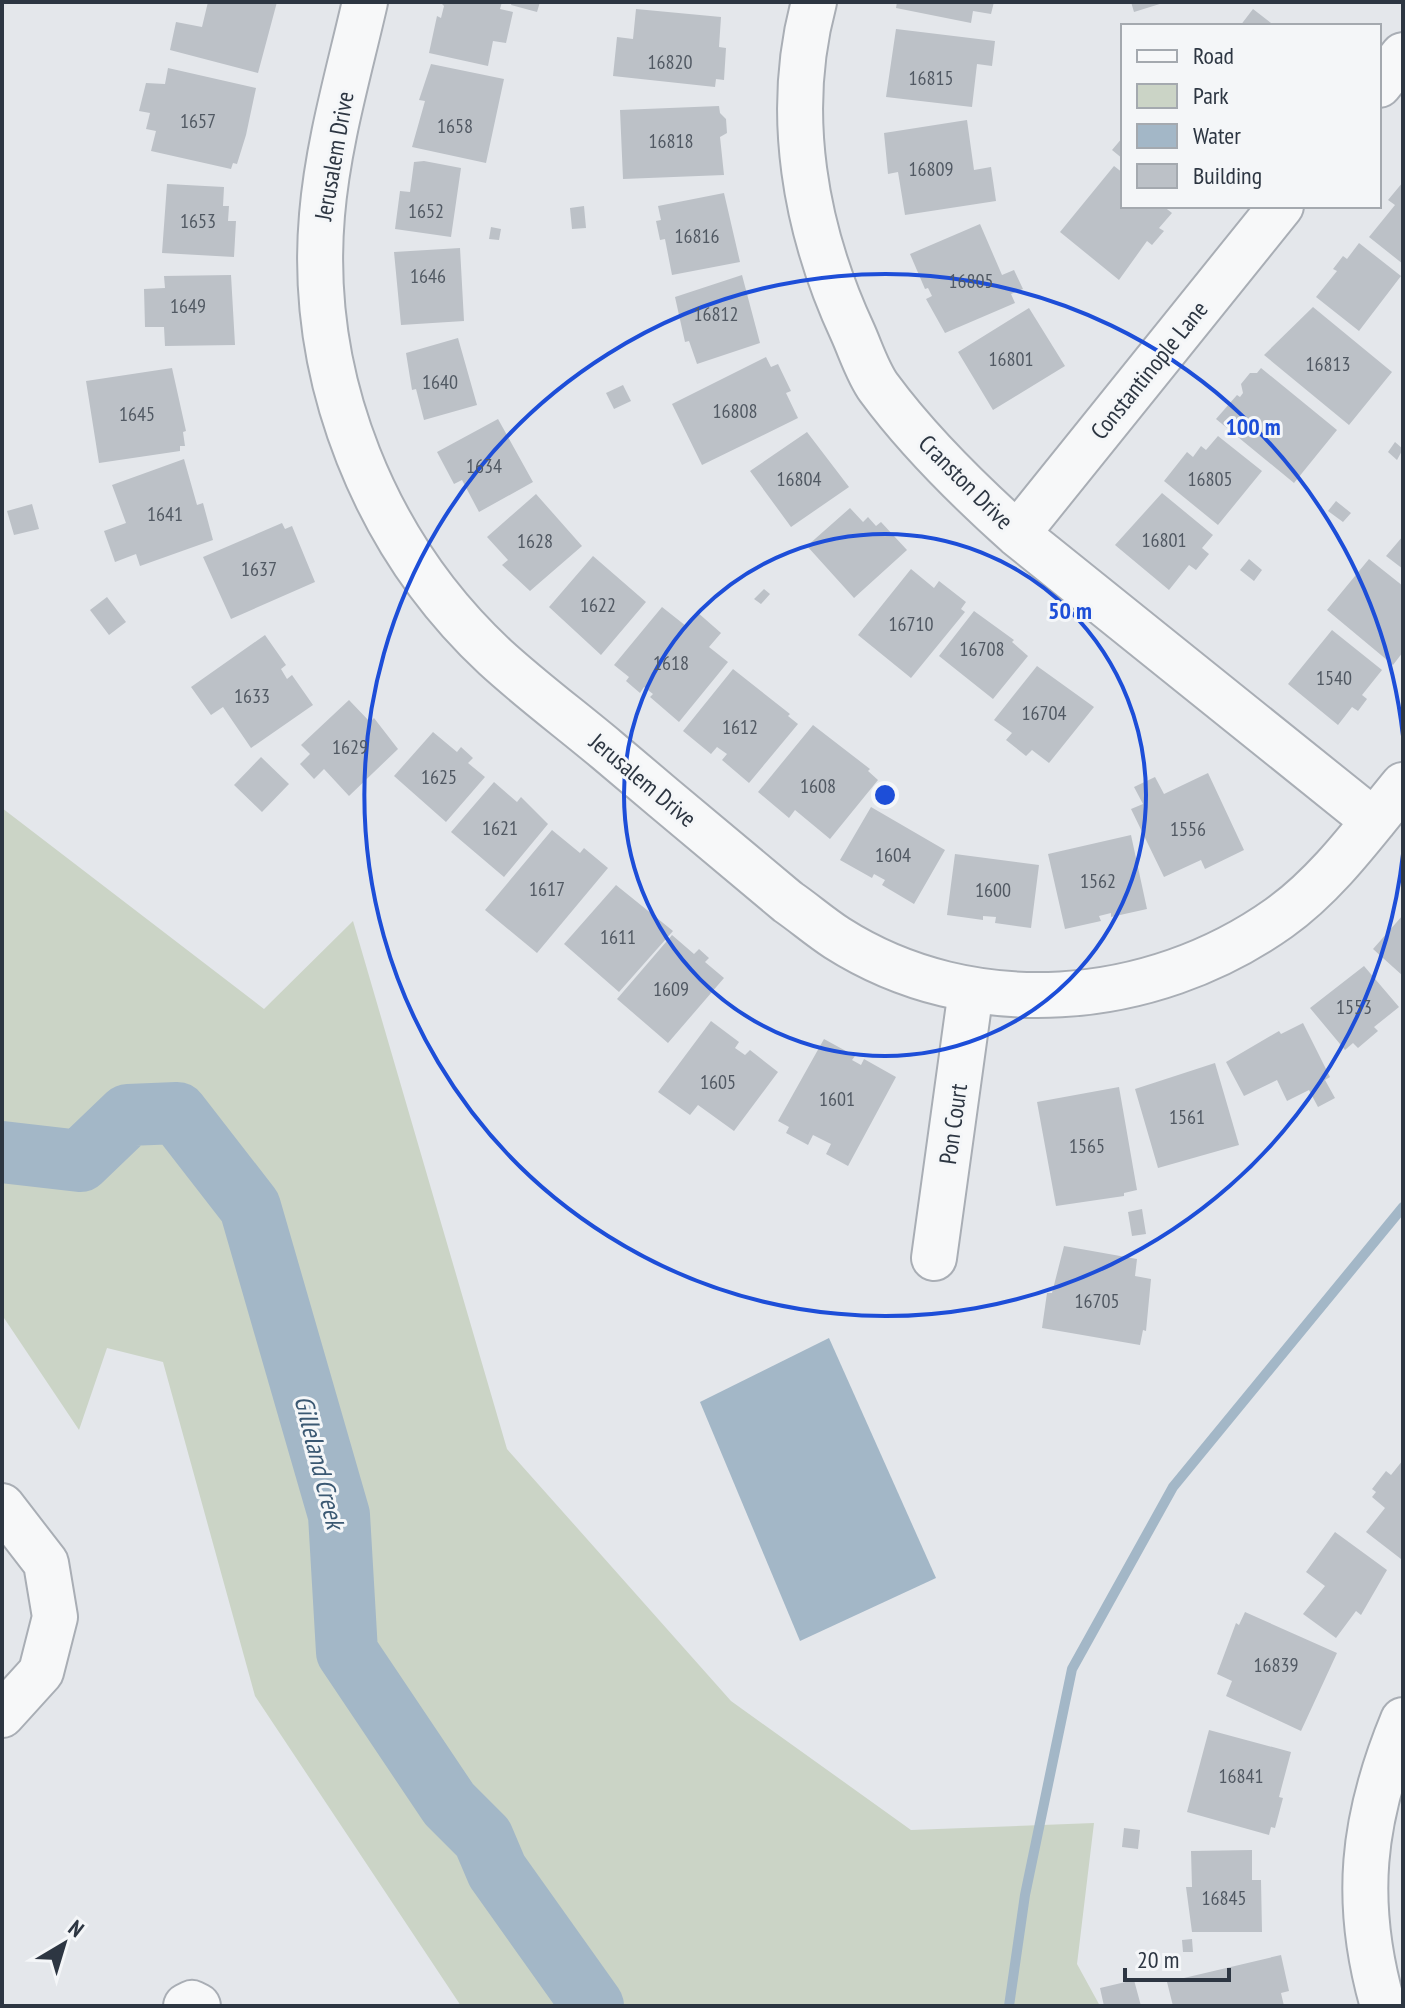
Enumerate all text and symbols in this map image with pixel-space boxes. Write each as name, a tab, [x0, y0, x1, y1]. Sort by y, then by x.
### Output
legend	[1121, 24, 1381, 208]
text: Road	[1193, 40, 1234, 71]
house number: 16820	[648, 49, 693, 75]
house number: 16815	[909, 65, 954, 91]
text: Park	[1193, 80, 1229, 111]
street label: Jerusalem Drive	[307, 89, 361, 224]
house number: 1657	[180, 108, 216, 134]
house number: 1658	[437, 113, 473, 139]
text: Water	[1193, 120, 1241, 151]
house number: 16818	[649, 128, 694, 154]
house number: 16809	[909, 156, 954, 182]
text: Building	[1193, 160, 1262, 191]
house number: 1652	[408, 198, 444, 224]
house number: 1653	[180, 208, 216, 234]
house number: 16816	[675, 223, 720, 249]
house number: 1646	[410, 263, 446, 289]
house number: 16805	[949, 268, 994, 294]
house number: 1649	[170, 293, 206, 319]
street label: Constantinople Lane	[1084, 294, 1214, 446]
house number: 16812	[694, 301, 739, 327]
house number: 16801	[989, 346, 1034, 372]
house number: 16813	[1306, 351, 1351, 377]
house number: 1640	[422, 369, 458, 395]
house number: 16808	[713, 398, 758, 424]
house number: 1645	[119, 401, 155, 427]
text: 100 m	[1225, 411, 1281, 442]
street label: Cranston Drive	[912, 428, 1020, 536]
house number: 1634	[466, 453, 502, 479]
house number: 16804	[777, 466, 822, 492]
house number: 16805	[1188, 466, 1233, 492]
house number: 1641	[147, 501, 183, 527]
house number: 16801	[1142, 527, 1187, 553]
house number: 1628	[517, 528, 553, 554]
house number: 1637	[241, 556, 277, 582]
house number: 1622	[580, 592, 616, 618]
text: 50 m	[1048, 595, 1092, 626]
house number: 16710	[889, 611, 934, 637]
house number: 16708	[960, 636, 1005, 662]
house number: 1618	[653, 650, 689, 676]
house number: 1540	[1316, 665, 1352, 691]
house number: 1633	[234, 683, 270, 709]
house number: 16704	[1022, 700, 1067, 726]
house number: 1612	[722, 714, 758, 740]
street label: Jerusalem Drive	[582, 726, 703, 834]
house number: 1629	[332, 734, 368, 760]
house number: 1625	[421, 764, 457, 790]
house number: 1608	[800, 773, 836, 799]
centre of rings	[871, 781, 899, 809]
house number: 1621	[482, 815, 518, 841]
house number: 1556	[1170, 816, 1206, 842]
house number: 1604	[875, 842, 911, 868]
house number: 1562	[1080, 868, 1116, 894]
house number: 1617	[529, 876, 565, 902]
house number: 1600	[975, 877, 1011, 903]
house number: 1611	[600, 924, 636, 950]
house number: 1609	[653, 976, 689, 1002]
house number: 1553	[1336, 994, 1372, 1020]
house number: 1605	[700, 1069, 736, 1095]
street label: Pon Court	[932, 1081, 974, 1166]
house number: 1601	[819, 1086, 855, 1112]
house number: 1561	[1169, 1104, 1205, 1130]
house number: 1565	[1069, 1133, 1105, 1159]
house number: 16705	[1075, 1288, 1120, 1314]
water label: Gilleland Creek	[288, 1392, 353, 1535]
house number: 16839	[1254, 1652, 1299, 1678]
house number: 16841	[1219, 1763, 1264, 1789]
house number: 16845	[1202, 1885, 1247, 1911]
north arrow	[24, 1904, 104, 1984]
text: N	[63, 1914, 90, 1943]
scale bar	[1125, 1932, 1229, 1982]
text: 20 m	[1137, 1944, 1179, 1975]

